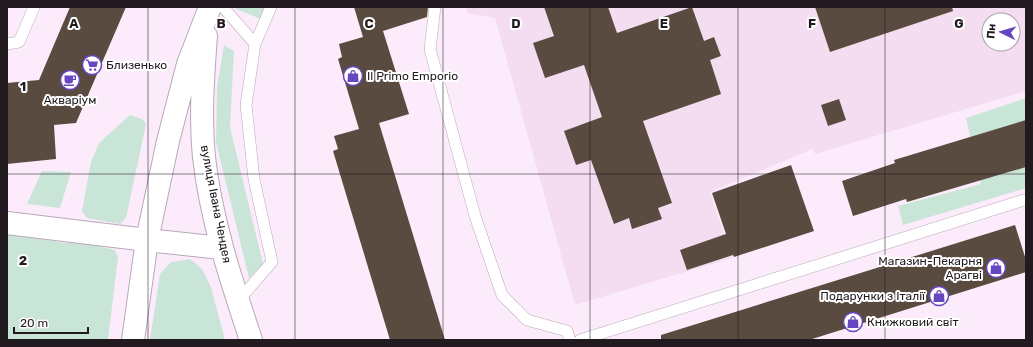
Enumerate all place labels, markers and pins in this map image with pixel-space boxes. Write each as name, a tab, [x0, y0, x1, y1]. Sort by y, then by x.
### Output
supermarket icon: Близенько	[81, 54, 103, 76]
place label: Близенько	[106, 58, 167, 72]
shop icon: Il Primo Emporio	[342, 65, 364, 87]
cafe icon: Акваріум	[59, 69, 81, 91]
place label: Il Primo Emporio	[367, 69, 458, 83]
place label: Акваріум	[44, 93, 96, 107]
place label: Магазин-Пекарня Арагві	[878, 254, 982, 282]
shop icon: Магазин-Пекарня Арагві	[985, 257, 1007, 279]
shop icon: Подарунки з Італії	[928, 285, 950, 307]
place label: Подарунки з Італії	[820, 289, 926, 303]
shop icon: Книжковий світ	[842, 311, 864, 333]
place label: Книжковий світ	[867, 315, 959, 329]

